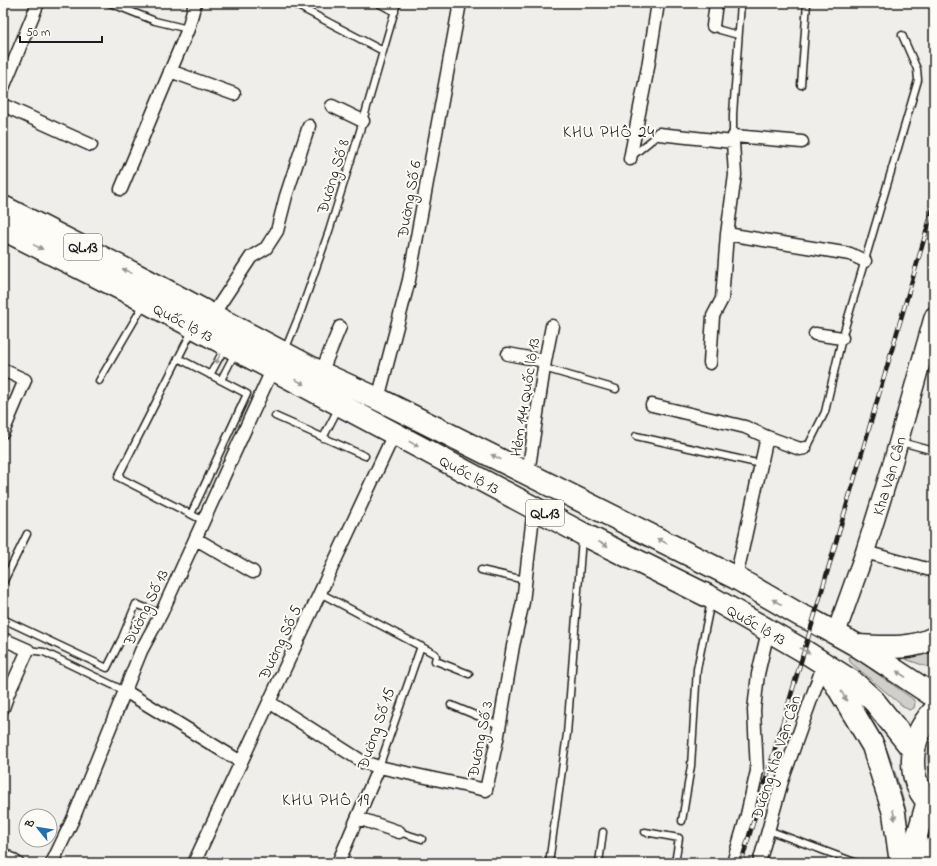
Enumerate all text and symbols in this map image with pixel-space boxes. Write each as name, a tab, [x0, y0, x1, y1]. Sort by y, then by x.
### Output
scale bar	[20, 18, 102, 44]
text: 50 m	[26, 24, 50, 42]
district label: KHU PHỐ 24	[563, 120, 655, 145]
street label: Đường Số 8	[311, 136, 357, 218]
street label: Đường Số 6	[391, 159, 429, 241]
road number: QL.13	[64, 234, 102, 260]
one-way arrow	[32, 244, 44, 250]
one-way arrow	[122, 267, 133, 274]
street label: Quốc lộ 13	[148, 298, 217, 349]
street label: Hẻm 144 Quốc lộ 13	[505, 336, 547, 459]
one-way arrow	[215, 353, 222, 365]
one-way arrow	[294, 379, 306, 386]
street label: Kha Vạn Cân	[867, 434, 914, 519]
one-way arrow	[408, 441, 420, 447]
street label: Quốc lộ 13	[434, 450, 503, 501]
one-way arrow	[490, 454, 502, 461]
road number: QL.13	[526, 500, 564, 526]
one-way arrow	[657, 538, 668, 544]
one-way arrow	[598, 541, 609, 547]
street label: Đường Số 13	[117, 566, 176, 651]
one-way arrow	[771, 598, 783, 605]
street label: Quốc lộ 13	[722, 599, 790, 652]
street label: Đường Số 5	[253, 602, 309, 685]
one-way arrow	[799, 648, 810, 655]
one-way arrow	[896, 671, 907, 678]
street label: Đường Số 15	[351, 685, 402, 774]
one-way arrow	[840, 690, 847, 702]
street label: Đường Kha Vạn Cân	[745, 692, 808, 824]
street label: Đường Số 3	[462, 699, 500, 781]
district label: KHU PHỐ 19	[282, 788, 370, 813]
north arrow	[18, 808, 58, 848]
one-way arrow	[891, 809, 897, 821]
text: B	[21, 816, 39, 832]

